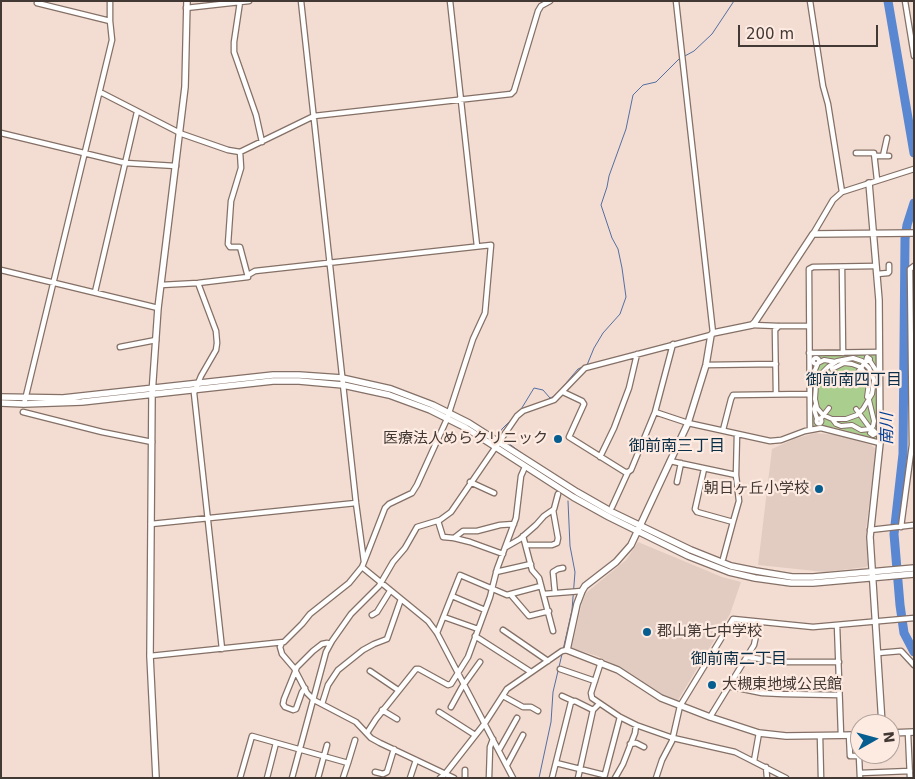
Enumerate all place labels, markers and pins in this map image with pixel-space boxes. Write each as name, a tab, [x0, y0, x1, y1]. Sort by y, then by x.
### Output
place label: 医療法人めらクリニック	[383, 430, 548, 448]
marker: 医療法人めらクリニック	[552, 433, 564, 445]
place label: 朝日ヶ丘小学校	[704, 480, 809, 498]
marker: 朝日ヶ丘小学校	[813, 483, 825, 495]
place label: 郡山第七中学校	[657, 623, 762, 641]
marker: 郡山第七中学校	[641, 626, 653, 638]
place label: 大槻東地域公民館	[722, 676, 842, 694]
marker: 大槻東地域公民館	[706, 679, 718, 691]

